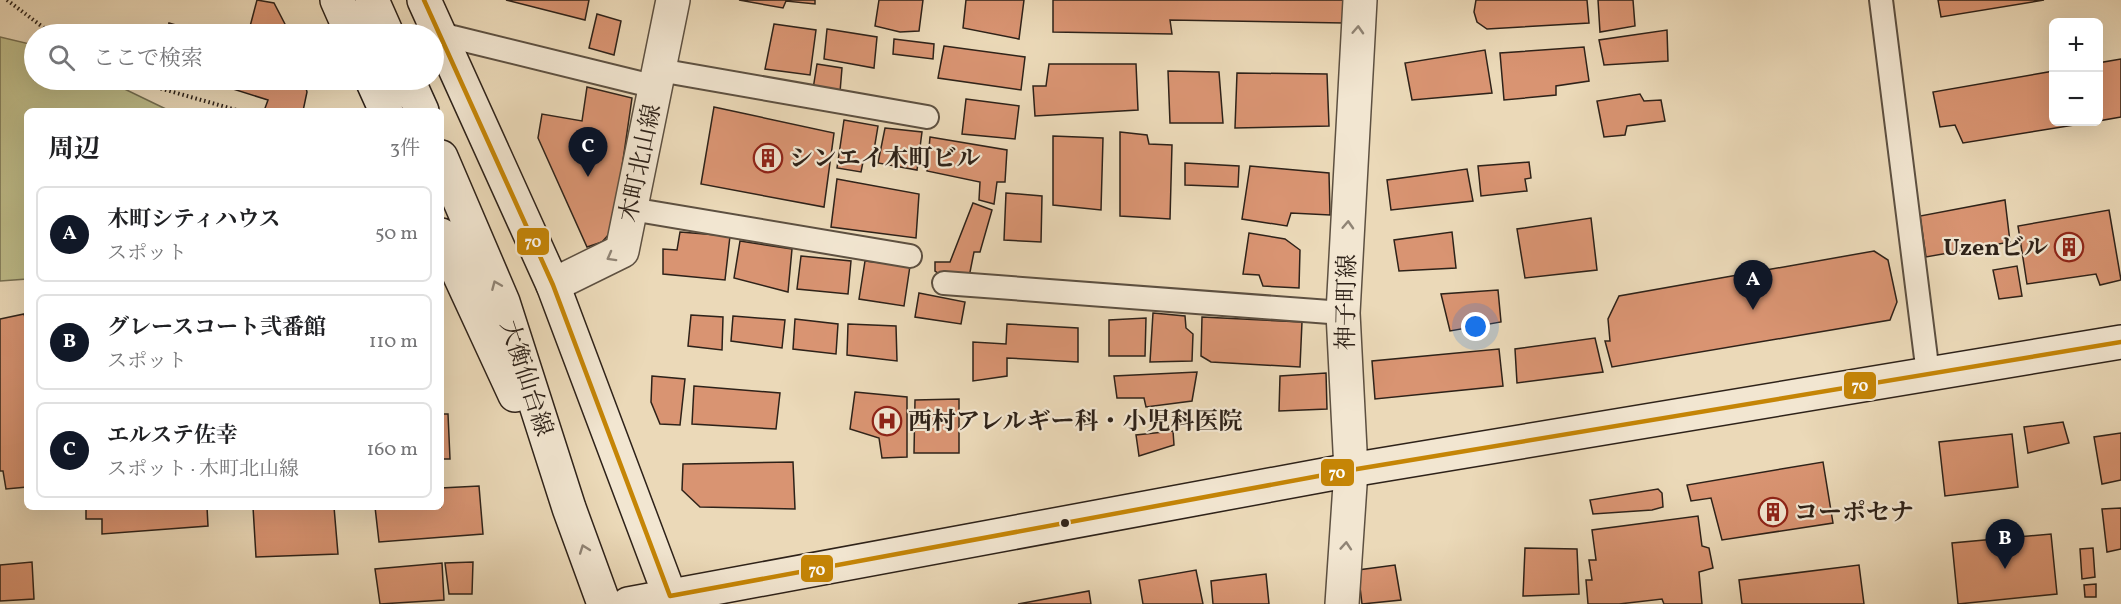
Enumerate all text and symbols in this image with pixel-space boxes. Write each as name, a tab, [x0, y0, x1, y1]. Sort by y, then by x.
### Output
map controls	[2049, 18, 2103, 126]
button: +	[2049, 18, 2103, 72]
search box	[24, 24, 444, 90]
one-way arrow	[1352, 26, 1365, 35]
icon: search	[45, 41, 78, 74]
text: ここで検索	[93, 44, 203, 75]
button: −	[2049, 72, 2103, 126]
street label: 木町北山線	[613, 101, 671, 226]
pin: C	[568, 128, 608, 177]
text: 周辺	[48, 132, 100, 168]
text: 3件	[390, 135, 420, 163]
building icon: シンエイ木町ビル	[752, 142, 784, 174]
place label: シンエイ木町ビル	[789, 143, 980, 177]
text: 木町シティハウス	[107, 205, 281, 236]
text: A	[62, 220, 77, 248]
text: 50 m	[375, 220, 418, 248]
one-way arrow	[1341, 221, 1354, 230]
line badge: 70	[516, 227, 550, 256]
building icon: Uzenビル	[2053, 231, 2085, 263]
text: 70	[525, 232, 542, 254]
place label: Uzenビル	[1943, 232, 2048, 266]
text: スポット	[107, 240, 187, 268]
one-way arrow	[607, 250, 617, 261]
street label: 神子町線	[1330, 254, 1366, 350]
pin: A	[1734, 260, 1772, 310]
one-way arrow	[491, 280, 503, 291]
your location	[1461, 312, 1490, 341]
text: グレースコート弐番館	[107, 313, 326, 344]
street label: 大衡仙台線	[490, 316, 560, 441]
text: B	[63, 328, 76, 356]
text: 110 m	[369, 328, 418, 356]
text: スポット	[107, 348, 187, 376]
line badge: 70	[1843, 371, 1877, 400]
text: 70	[1852, 376, 1869, 398]
hospital icon: 西村アレルギー科・小児科医院	[871, 405, 903, 437]
place label: 西村アレルギー科・小児科医院	[908, 406, 1242, 440]
text: エルステ佐幸	[107, 421, 238, 452]
text: C	[63, 436, 76, 464]
text: 160 m	[366, 436, 418, 464]
text: スポット · 木町北山線	[107, 456, 299, 484]
line badge: 70	[1320, 458, 1355, 487]
text: 70	[1329, 463, 1346, 485]
building icon: コーポセナ	[1757, 496, 1789, 528]
place label: コーポセナ	[1794, 497, 1914, 531]
unlabelled marker	[1059, 517, 1071, 529]
pin: B	[1986, 520, 2024, 569]
one-way arrow	[1339, 541, 1352, 550]
one-way arrow	[579, 544, 591, 555]
line badge: 70	[800, 554, 834, 583]
text: 70	[809, 560, 826, 582]

